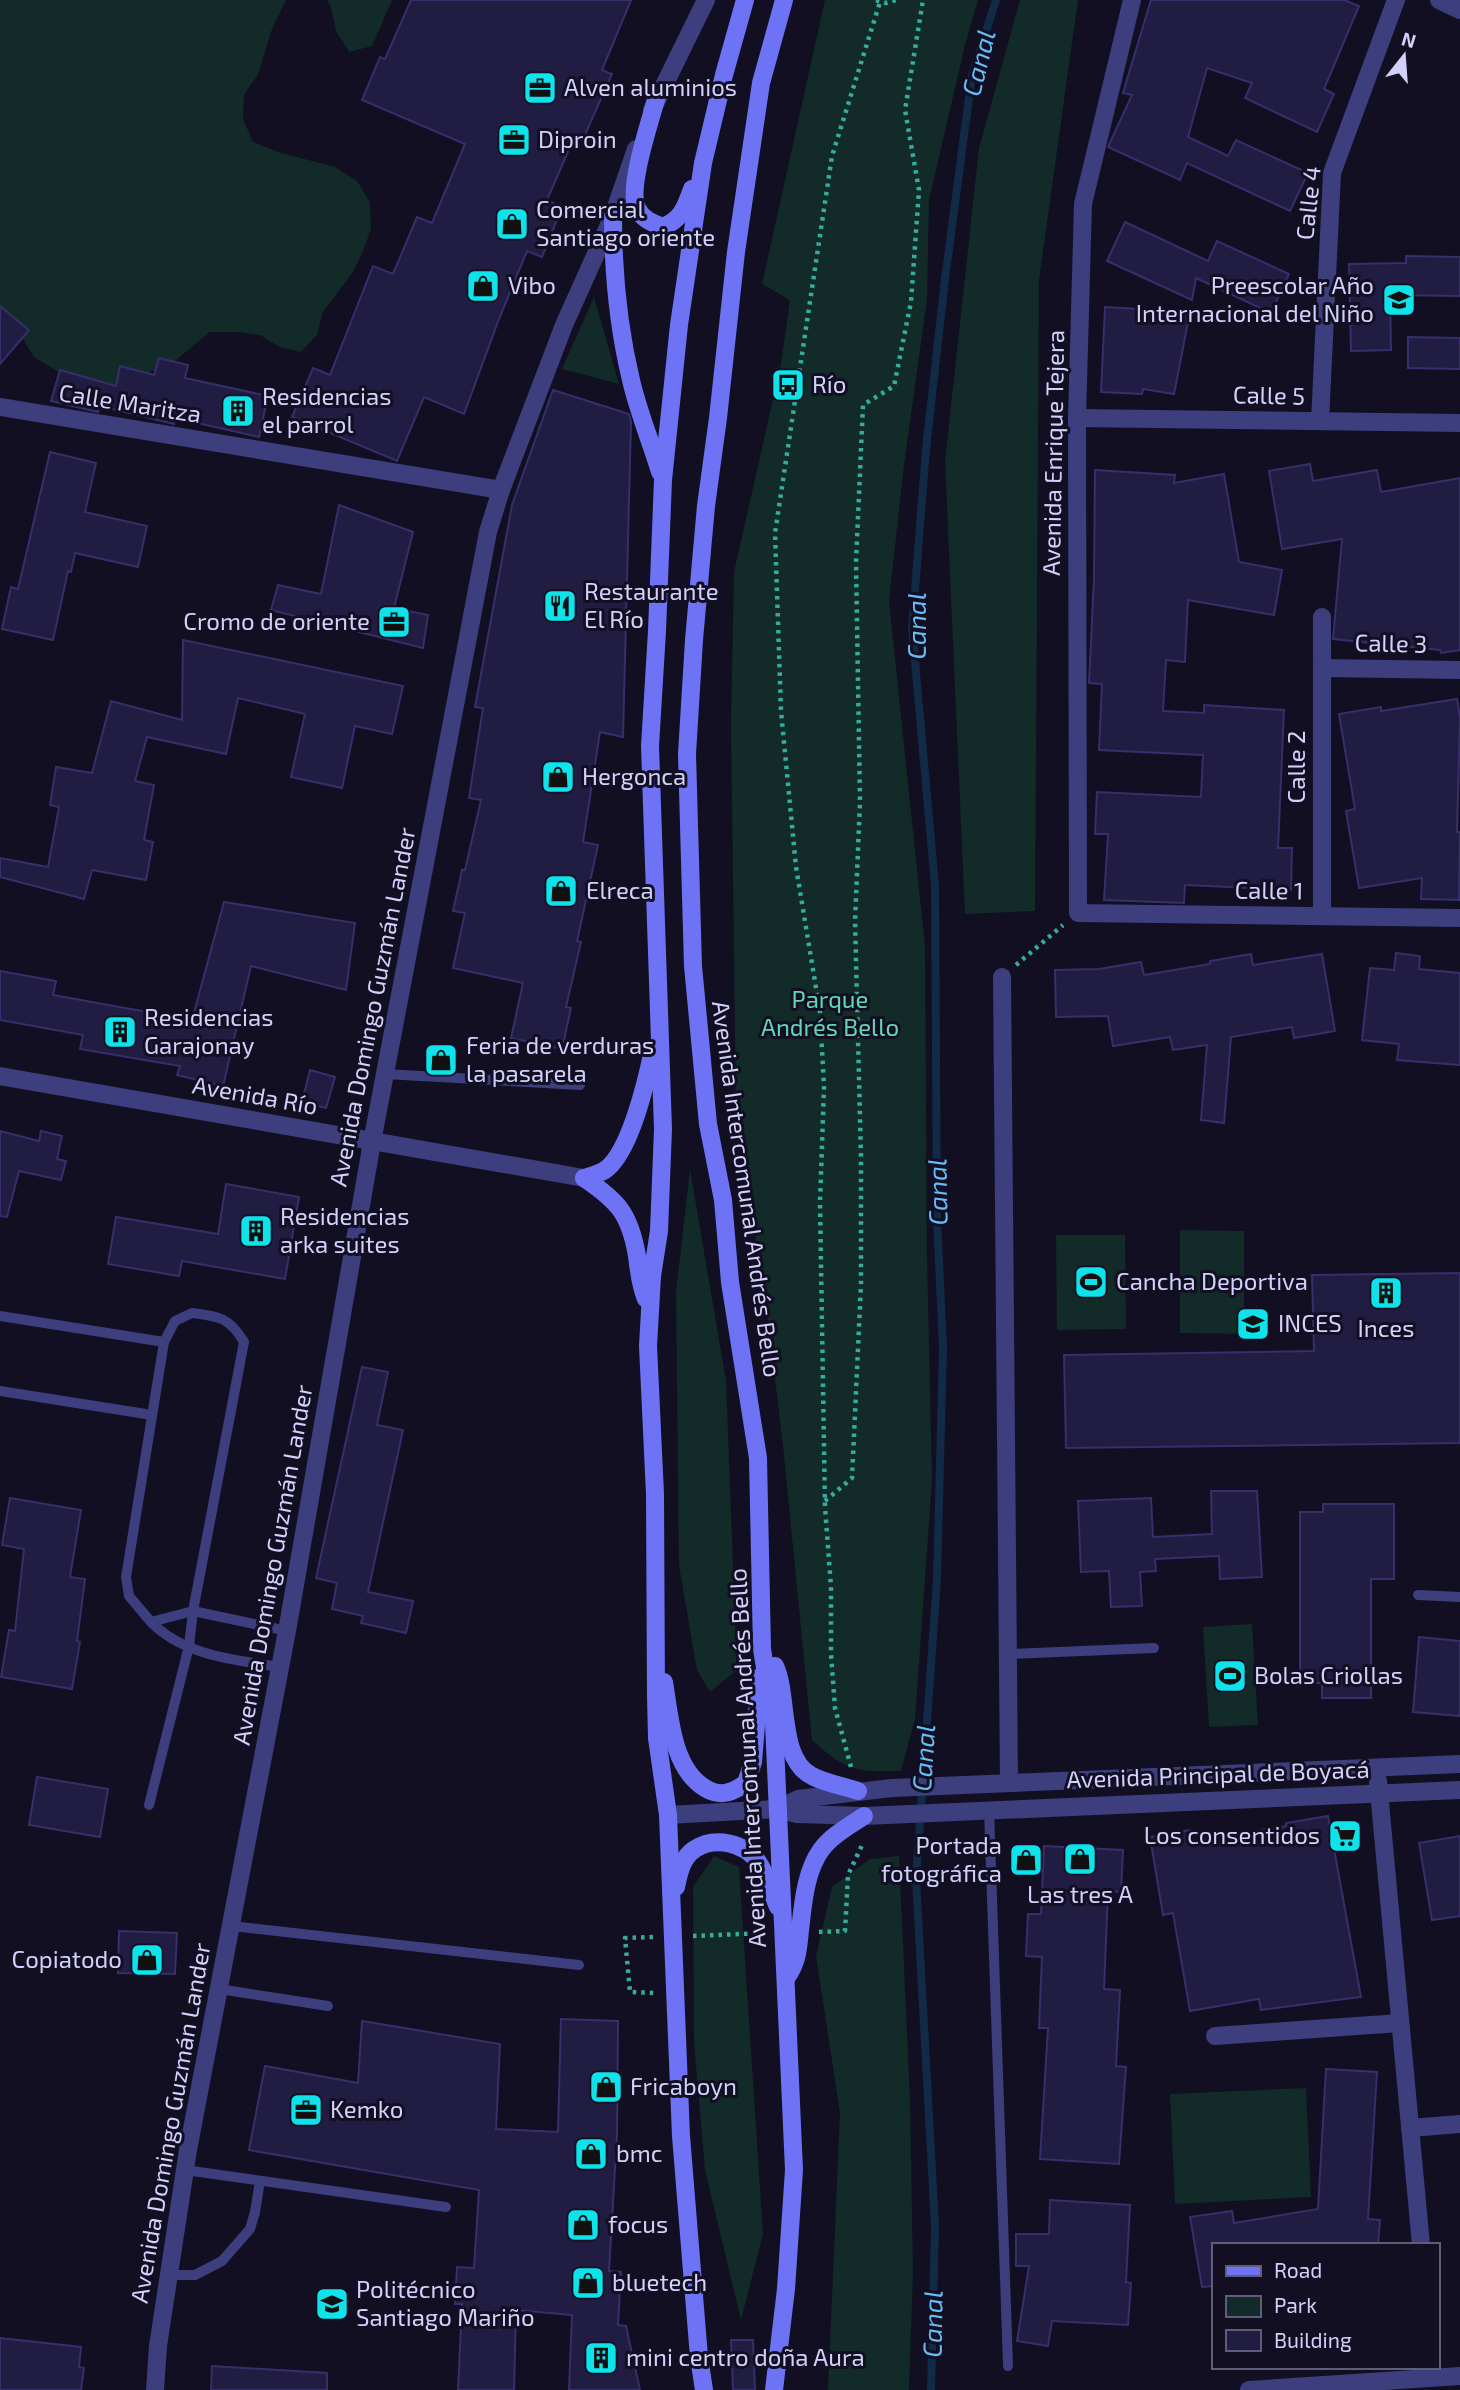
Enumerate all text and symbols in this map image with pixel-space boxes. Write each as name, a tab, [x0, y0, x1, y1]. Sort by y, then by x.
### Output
north arrow	[1369, 21, 1439, 91]
water label: Canal	[954, 26, 1001, 99]
text: N	[1399, 26, 1419, 52]
office icon: Alven aluminios	[521, 69, 559, 107]
place label: Alven aluminios	[564, 72, 737, 101]
office icon: Diproin	[495, 121, 533, 159]
place label: Diproin	[538, 124, 617, 153]
street label: Calle 4	[1289, 164, 1326, 241]
place label: Comercial Santiago oriente	[536, 194, 715, 251]
shop icon: Comercial Santiago oriente	[493, 205, 531, 243]
shop icon: Vibo	[464, 267, 502, 305]
place label: Vibo	[508, 270, 556, 299]
place label: Preescolar Año Internacional del Niño	[1136, 270, 1374, 327]
school or university icon: Preescolar Año Internacional del Niño	[1380, 281, 1418, 319]
street label: Avenida Enrique Tejera	[1036, 330, 1069, 576]
bus stop icon: Río	[769, 366, 807, 404]
place label: Río	[812, 369, 846, 398]
street label: Calle Maritza	[57, 377, 203, 428]
street label: Calle 5	[1233, 379, 1305, 410]
place label: Residencias el parrol	[262, 381, 391, 438]
building icon: Residencias el parrol	[219, 392, 257, 430]
place label: Restaurante El Río	[584, 576, 719, 633]
restaurant icon: Restaurante El Río	[541, 587, 579, 625]
water label: Canal	[900, 592, 931, 660]
office icon: Cromo de oriente	[375, 603, 413, 641]
place label: Cromo de oriente	[183, 606, 370, 635]
street label: Calle 3	[1354, 627, 1428, 658]
street label: Calle 2	[1281, 731, 1310, 803]
shop icon: Hergonca	[539, 758, 577, 796]
place label: Hergonca	[582, 761, 686, 790]
street label: Avenida Domingo Guzmán Lander	[322, 824, 421, 1189]
shop icon: Elreca	[542, 872, 580, 910]
street label: Calle 1	[1234, 874, 1304, 905]
place label: Elreca	[586, 875, 654, 904]
park label: Parque Andrés Bello	[761, 984, 899, 1041]
street label: Avenida Intercomunal Andrés Bello	[707, 999, 788, 1379]
place label: Residencias Garajonay	[144, 1002, 273, 1059]
building icon: Residencias Garajonay	[101, 1013, 139, 1051]
place label: Feria de verduras la pasarela	[466, 1030, 654, 1087]
shop icon: Feria de verduras la pasarela	[422, 1041, 460, 1079]
street label: Avenida Río	[190, 1069, 320, 1120]
water label: Canal	[920, 1158, 953, 1226]
place label: Residencias arka suites	[280, 1201, 409, 1258]
building icon: Residencias arka suites	[237, 1212, 275, 1250]
sports icon: Cancha Deportiva	[1072, 1263, 1110, 1301]
place label: Cancha Deportiva	[1116, 1266, 1308, 1295]
building icon: Inces	[1367, 1274, 1405, 1312]
school or university icon: INCES	[1234, 1305, 1272, 1343]
place label: INCES	[1278, 1308, 1342, 1337]
place label: Inces	[1358, 1313, 1414, 1342]
street label: Avenida Domingo Guzmán Lander	[226, 1382, 318, 1747]
street label: Avenida Intercomunal Andrés Bello	[722, 1568, 771, 1949]
sports icon: Bolas Criollas	[1211, 1657, 1249, 1695]
place label: Bolas Criollas	[1254, 1660, 1403, 1689]
water label: Canal	[905, 1723, 940, 1792]
street label: Avenida Principal de Boyacá	[1066, 1754, 1370, 1793]
supermarket icon: Los consentidos	[1326, 1817, 1364, 1855]
place label: Los consentidos	[1144, 1820, 1320, 1849]
place label: Portada fotográfica	[881, 1830, 1002, 1887]
shop icon: Las tres A	[1061, 1840, 1099, 1878]
shop icon: Portada fotográfica	[1007, 1841, 1045, 1879]
place label: Las tres A	[1027, 1879, 1133, 1908]
street label: Avenida Domingo Guzmán Lander	[124, 1940, 216, 2305]
shop icon: Copiatodo	[128, 1941, 166, 1979]
place label: Copiatodo	[11, 1944, 122, 1973]
shop icon: Fricaboyn	[587, 2068, 625, 2106]
place label: Fricaboyn	[630, 2071, 737, 2100]
office icon: Kemko	[287, 2091, 325, 2129]
place label: Kemko	[330, 2094, 403, 2123]
shop icon: bmc	[572, 2135, 610, 2173]
place label: bmc	[616, 2138, 662, 2167]
shop icon: focus	[564, 2206, 602, 2244]
place label: focus	[608, 2209, 668, 2238]
legend	[1212, 2243, 1439, 2369]
text: Road	[1274, 2257, 1322, 2282]
shop icon: bluetech	[569, 2264, 607, 2302]
place label: bluetech	[612, 2267, 707, 2296]
place label: Politécnico Santiago Mariño	[356, 2274, 535, 2331]
school or university icon: Politécnico Santiago Mariño	[313, 2285, 351, 2323]
water label: Canal	[915, 2290, 948, 2358]
text: Park	[1274, 2292, 1317, 2317]
text: Building	[1274, 2327, 1352, 2352]
building icon: mini centro doña Aura	[582, 2339, 620, 2377]
place label: mini centro doña Aura	[626, 2342, 865, 2371]

